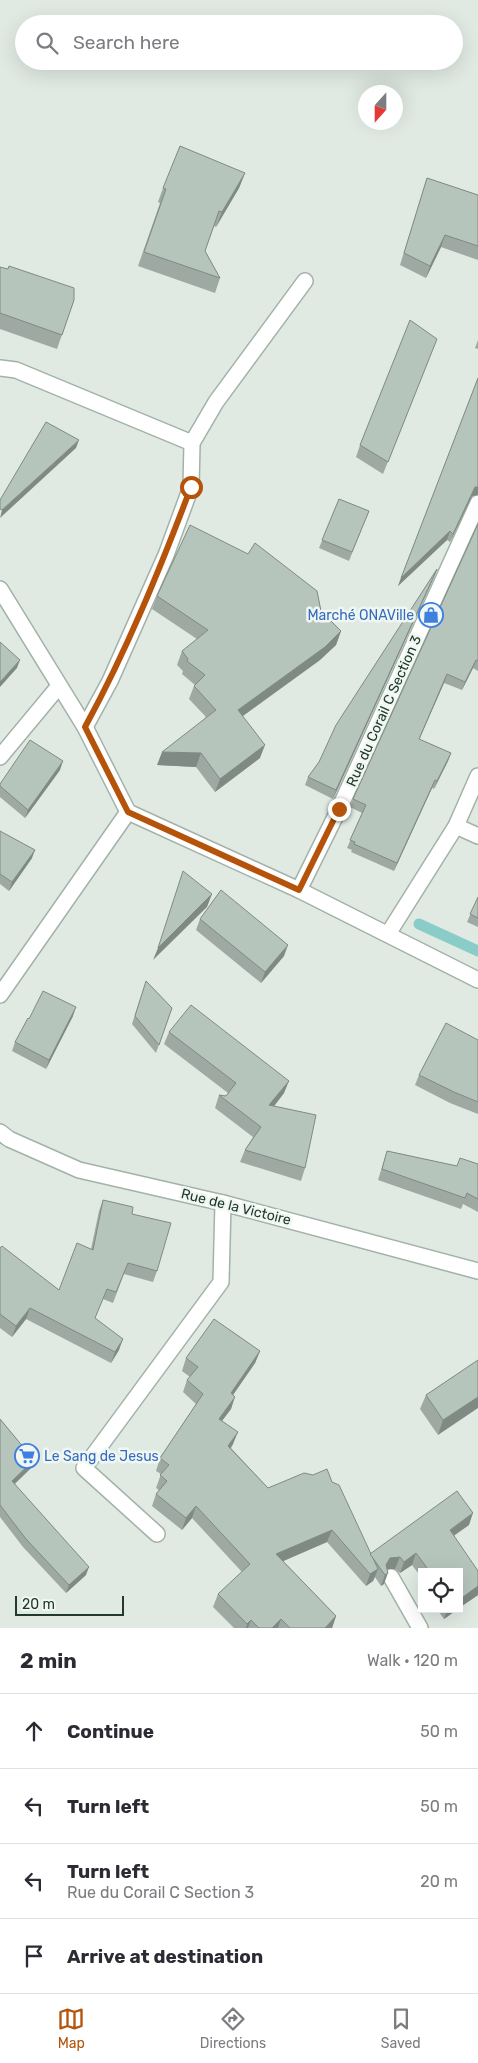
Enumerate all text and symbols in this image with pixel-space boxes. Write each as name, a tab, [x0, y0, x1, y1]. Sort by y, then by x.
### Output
search box	[15, 15, 463, 70]
icon: search	[33, 29, 61, 57]
text: Search here	[73, 31, 180, 54]
north arrow	[358, 85, 403, 130]
route start	[180, 476, 203, 499]
shop icon: Marché ONAVille	[418, 602, 444, 628]
place label: Marché ONAVille	[307, 607, 414, 624]
street label: Rue du Corail C Section 3	[343, 633, 425, 789]
route end	[328, 798, 351, 821]
street label: Rue de la Victoire	[179, 1185, 293, 1229]
supermarket icon: Le Sang de Jesus	[14, 1443, 40, 1469]
place label: Le Sang de Jesus	[44, 1448, 159, 1465]
map controls	[418, 1568, 463, 1613]
button: locate	[418, 1568, 463, 1613]
scale bar	[15, 1593, 124, 1616]
text: 20 m	[22, 1596, 55, 1613]
text: 2 min	[20, 1648, 77, 1673]
text: Walk · 120 m	[367, 1651, 458, 1670]
icon: ahead	[20, 1717, 48, 1745]
text: Continue	[67, 1720, 154, 1743]
text: 50 m	[420, 1722, 458, 1741]
icon: left	[20, 1792, 48, 1820]
text: Turn left	[67, 1795, 149, 1818]
text: 50 m	[420, 1797, 458, 1816]
text: Turn left	[67, 1860, 149, 1883]
icon: left	[20, 1867, 48, 1895]
text: 20 m	[420, 1872, 458, 1891]
text: Rue du Corail C Section 3	[67, 1883, 254, 1902]
icon: arrive	[20, 1942, 48, 1970]
text: Arrive at destination	[67, 1945, 263, 1968]
tab: Map	[57, 2005, 85, 2052]
tab: Directions	[200, 2005, 266, 2052]
tab: Saved	[381, 2005, 421, 2052]

